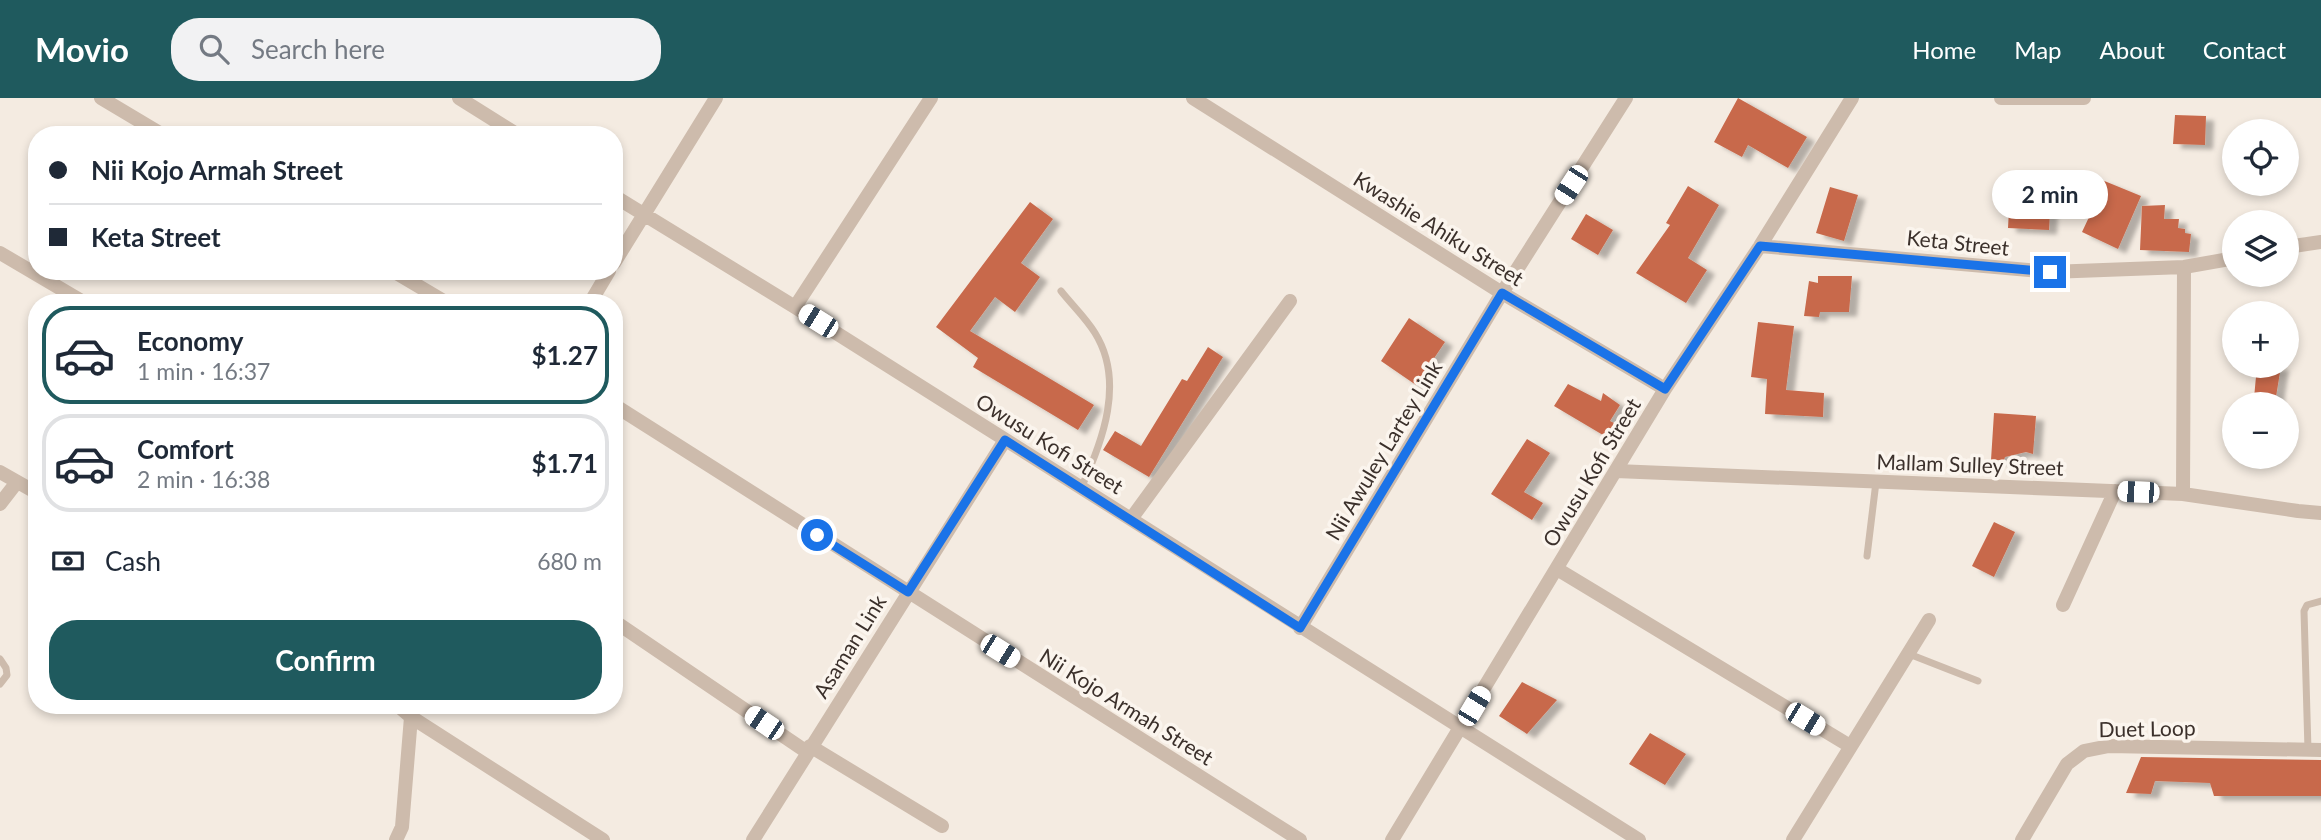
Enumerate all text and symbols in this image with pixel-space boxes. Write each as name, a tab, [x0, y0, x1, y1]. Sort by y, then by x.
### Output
search box	[171, 18, 661, 81]
text: Movio	[35, 29, 129, 69]
icon: search	[195, 30, 233, 68]
text: Search here	[251, 33, 385, 65]
text: Home	[1912, 35, 1976, 64]
text: Map	[2014, 35, 2062, 64]
text: About	[2100, 35, 2165, 64]
text: Contact	[2203, 35, 2286, 64]
map controls	[2222, 119, 2299, 469]
button: locate	[2222, 119, 2299, 196]
text: Nii Kojo Armah Street	[91, 154, 343, 186]
car	[1551, 162, 1592, 208]
street label: Kwashie Ahiku Street	[1349, 166, 1529, 291]
callout: 2 min	[1992, 170, 2108, 220]
text: 2 min	[2021, 180, 2079, 208]
button: layers	[2222, 210, 2299, 287]
text: Keta Street	[91, 221, 221, 253]
street label: Keta Street	[1906, 224, 2011, 260]
route end	[2034, 256, 2066, 288]
car	[795, 301, 842, 341]
button: +	[2222, 301, 2299, 378]
icon: car	[53, 324, 116, 387]
text: Economy	[137, 325, 243, 357]
text: $1.27	[532, 339, 598, 371]
street label: Nii Awuley Lartey Link	[1320, 355, 1447, 544]
text: 1 min · 16:37	[137, 357, 270, 385]
street label: Owusu Kofi Street	[972, 388, 1129, 499]
button: −	[2222, 392, 2299, 469]
street label: Owusu Kofi Street	[1537, 393, 1645, 551]
icon: car	[53, 432, 116, 495]
text: Comfort	[137, 433, 234, 465]
text: $1.71	[532, 447, 598, 479]
street label: Mallam Sulley Street	[1876, 448, 2064, 480]
text: 2 min · 16:38	[137, 465, 270, 493]
car	[2117, 481, 2160, 503]
route start	[801, 519, 833, 551]
icon: cash	[49, 542, 87, 580]
text: Cash	[105, 545, 161, 577]
text: 680 m	[537, 547, 602, 575]
street label: Asaman Link	[807, 590, 891, 702]
button: Confirm	[49, 620, 602, 700]
car	[977, 631, 1024, 671]
street label: Nii Kojo Armah Street	[1036, 642, 1219, 770]
car	[1455, 683, 1494, 729]
car	[1782, 699, 1829, 739]
car	[741, 703, 788, 743]
street label: Duet Loop	[2098, 715, 2196, 741]

